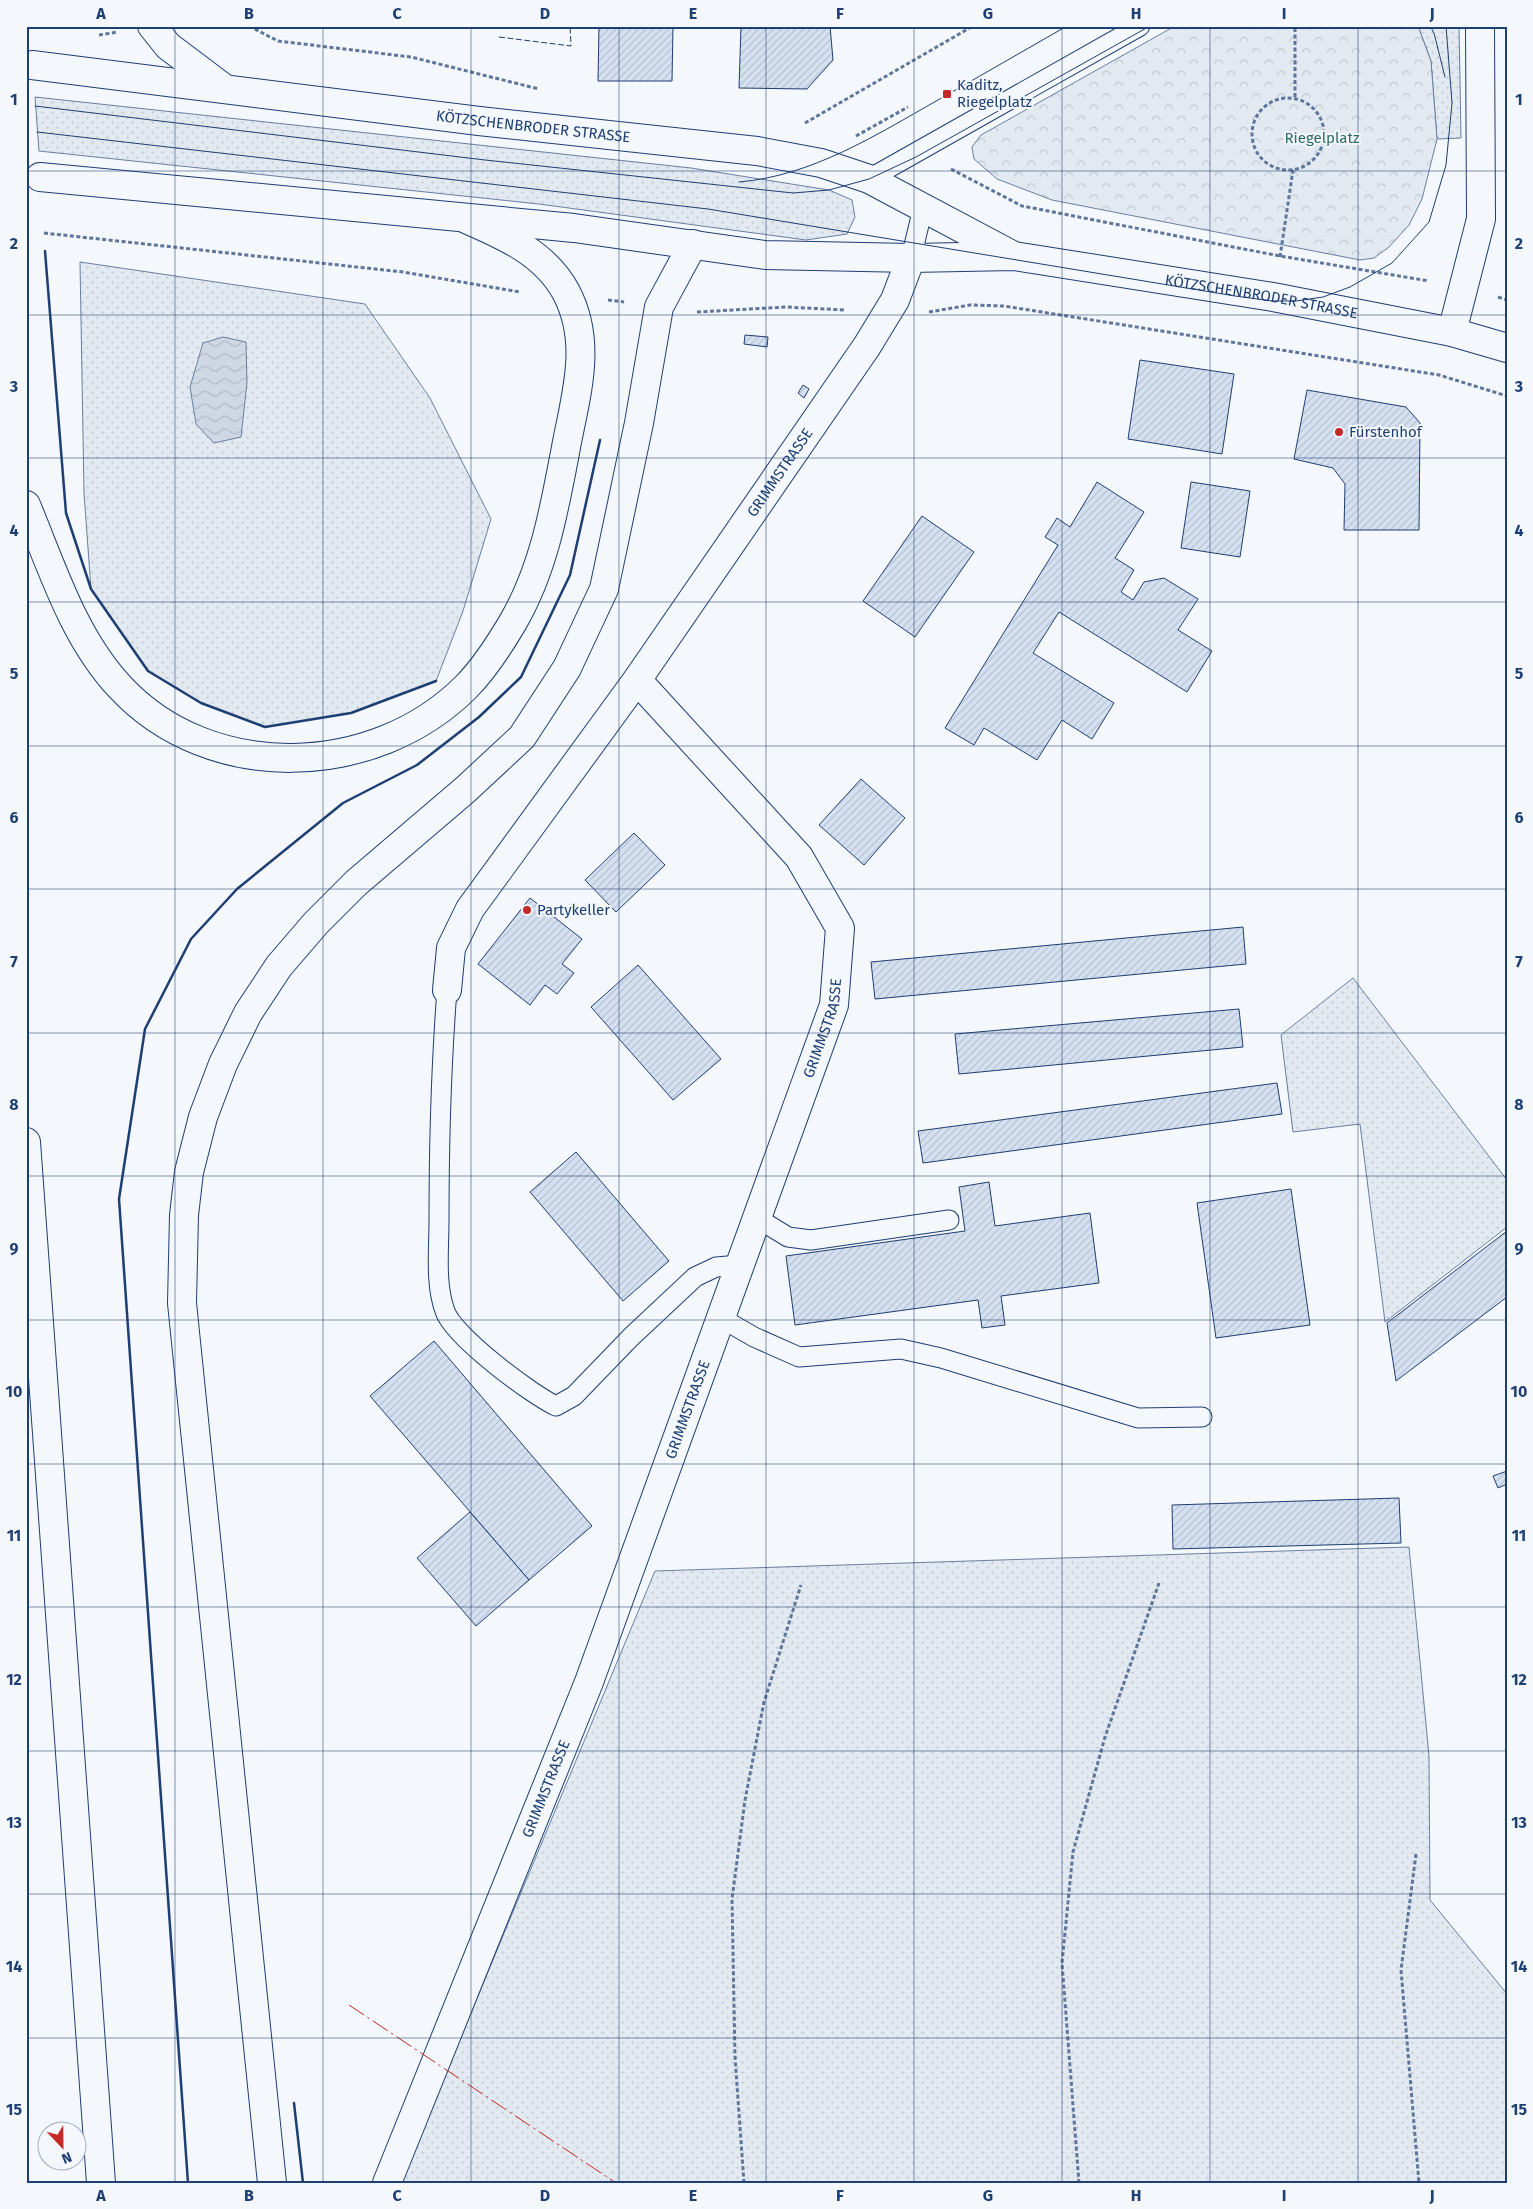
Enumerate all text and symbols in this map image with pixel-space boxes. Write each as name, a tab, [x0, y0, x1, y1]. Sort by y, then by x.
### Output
text: A	[95, 4, 106, 23]
text: B	[244, 4, 254, 23]
text: C	[392, 4, 402, 23]
text: D	[540, 4, 550, 23]
text: E	[689, 4, 697, 23]
text: F	[836, 4, 844, 23]
text: G	[983, 4, 993, 23]
text: H	[1131, 4, 1141, 23]
text: I	[1282, 4, 1286, 23]
text: J	[1428, 4, 1435, 23]
place label: Kaditz, Riegelplatz	[957, 76, 1032, 111]
marker: Kaditz, Riegelplatz	[941, 88, 953, 100]
text: 1	[10, 90, 18, 109]
text: 1	[1515, 90, 1523, 109]
street label: KÖTZSCHENBRODER STRASSE	[435, 107, 631, 146]
park label: Riegelplatz	[1285, 129, 1360, 147]
text: 2	[10, 234, 18, 253]
text: 2	[1515, 234, 1523, 253]
street label: KÖTZSCHENBRODER STRASSE	[1164, 271, 1359, 322]
text: 3	[9, 377, 18, 396]
text: 3	[1514, 377, 1523, 396]
place label: Fürstenhof	[1349, 423, 1423, 441]
street label: GRIMMSTRASSE	[743, 425, 817, 520]
marker: Fürstenhof	[1333, 426, 1345, 438]
text: 4	[9, 521, 19, 540]
text: 4	[1514, 521, 1524, 540]
text: 5	[10, 664, 19, 683]
text: 5	[1515, 664, 1524, 683]
text: 6	[9, 808, 19, 827]
text: 6	[1514, 808, 1524, 827]
place label: Partykeller	[537, 901, 610, 919]
marker: Partykeller	[521, 904, 533, 916]
text: 7	[10, 952, 18, 971]
text: 7	[1515, 952, 1523, 971]
street label: GRIMMSTRASSE	[799, 978, 845, 1080]
text: 8	[9, 1095, 19, 1114]
text: 8	[1514, 1095, 1524, 1114]
text: 9	[10, 1239, 19, 1258]
text: 9	[1515, 1239, 1524, 1258]
street label: GRIMMSTRASSE	[662, 1358, 714, 1461]
text: 10	[6, 1382, 22, 1401]
text: 10	[1511, 1382, 1527, 1401]
text: 11	[7, 1526, 21, 1545]
text: 11	[1512, 1526, 1526, 1545]
text: 12	[6, 1670, 22, 1689]
text: 12	[1511, 1670, 1527, 1689]
street label: GRIMMSTRASSE	[518, 1737, 574, 1840]
text: 13	[6, 1813, 22, 1832]
text: 13	[1511, 1813, 1527, 1832]
text: 14	[6, 1957, 22, 1976]
text: 14	[1511, 1957, 1527, 1976]
text: 15	[6, 2100, 22, 2119]
text: 15	[1511, 2100, 1527, 2119]
north arrow	[38, 2122, 88, 2172]
text: N	[59, 2148, 74, 2167]
text: A	[95, 2186, 106, 2205]
text: B	[244, 2186, 254, 2205]
text: C	[392, 2186, 402, 2205]
text: D	[540, 2186, 550, 2205]
text: E	[689, 2186, 697, 2205]
text: F	[836, 2186, 844, 2205]
text: G	[983, 2186, 993, 2205]
text: H	[1131, 2186, 1141, 2205]
text: I	[1282, 2186, 1286, 2205]
text: J	[1428, 2186, 1435, 2205]

